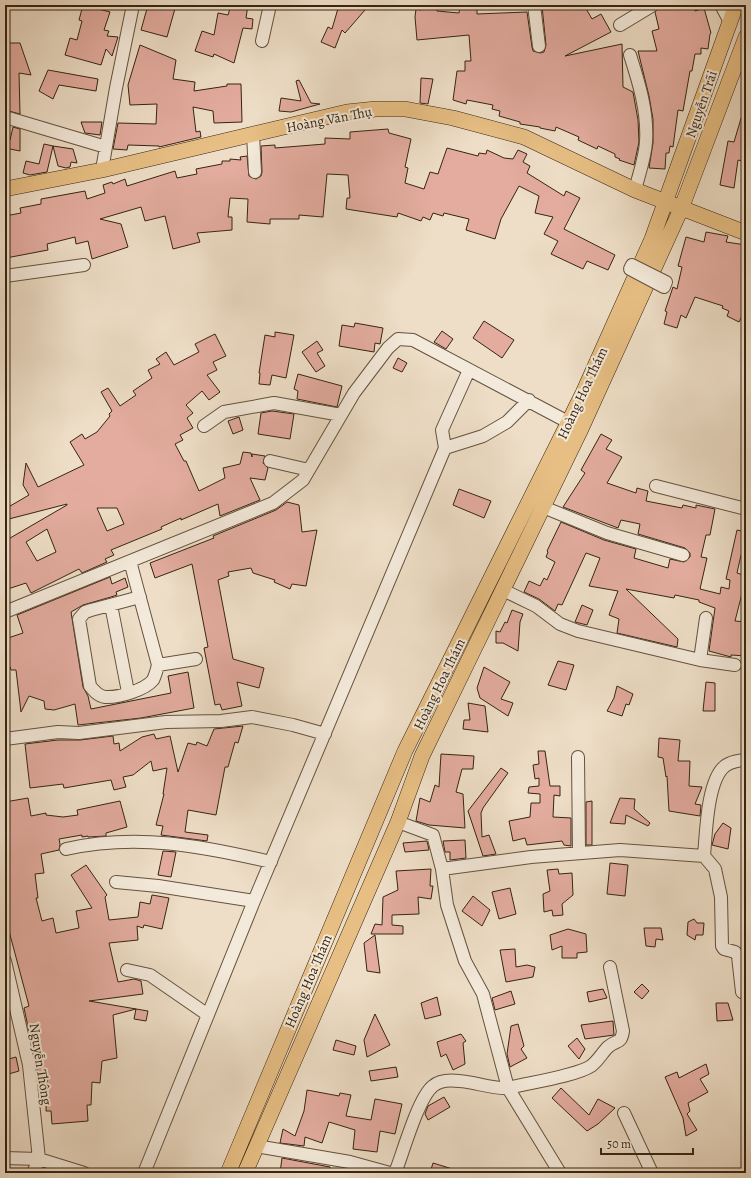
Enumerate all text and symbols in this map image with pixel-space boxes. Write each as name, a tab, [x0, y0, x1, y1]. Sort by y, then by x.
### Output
street label: Nguyễn Trãi	[681, 68, 722, 140]
street label: Hoàng Văn Thụ	[285, 102, 374, 137]
street label: Hoàng Hoa Thám	[553, 344, 612, 442]
street label: Hoàng Hoa Thám	[409, 635, 470, 733]
street label: Hoàng Hoa Thám	[280, 931, 337, 1031]
street label: Nguyễn Thông	[25, 1022, 56, 1106]
scale bar	[601, 1130, 693, 1156]
text: 50 m	[607, 1136, 631, 1152]

